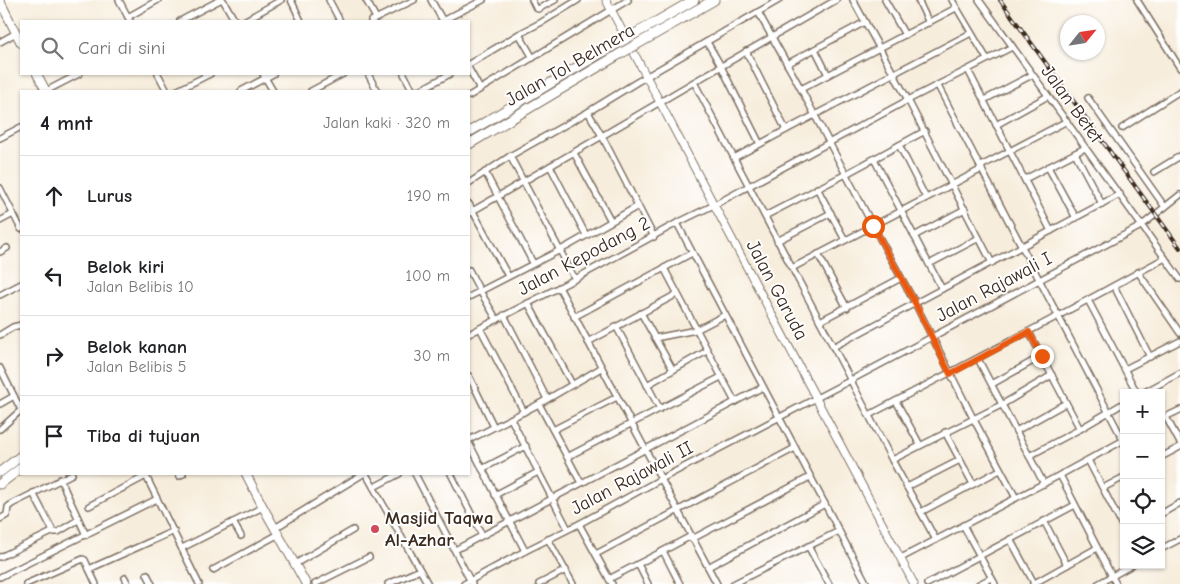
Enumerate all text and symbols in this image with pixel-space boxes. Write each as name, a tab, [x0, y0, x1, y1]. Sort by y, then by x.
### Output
north arrow	[1060, 15, 1105, 60]
street label: Jalan Tol Belmera	[501, 19, 639, 111]
search box	[20, 20, 470, 75]
icon: search	[38, 34, 66, 62]
text: Cari di sini	[78, 37, 165, 59]
street label: Jalan Betet	[1037, 61, 1108, 148]
text: 4 mnt	[40, 111, 92, 135]
text: Jalan kaki · 320 m	[323, 114, 450, 132]
icon: ahead	[40, 182, 68, 210]
text: Lurus	[87, 185, 132, 207]
text: 190 m	[407, 187, 450, 205]
street label: Jalan Kepodang 2	[514, 212, 654, 300]
route start	[862, 215, 885, 238]
street label: Jalan Garuda	[742, 236, 812, 344]
street label: Jalan Rajawali I	[933, 247, 1055, 327]
text: Belok kiri	[87, 256, 164, 278]
icon: left	[40, 262, 68, 290]
text: 100 m	[406, 267, 450, 285]
text: Jalan Belibis 10	[87, 278, 194, 296]
text: Belok kanan	[87, 336, 187, 358]
icon: right	[40, 342, 68, 370]
route end	[1031, 345, 1054, 368]
text: 30 m	[414, 347, 450, 365]
text: Jalan Belibis 5	[87, 358, 186, 376]
map controls	[1120, 389, 1165, 569]
button: +	[1120, 389, 1165, 434]
icon: arrive	[40, 422, 68, 450]
text: Tiba di tujuan	[87, 425, 200, 447]
button: −	[1120, 434, 1165, 479]
street label: Jalan Rajawali II	[567, 437, 697, 519]
button: locate	[1120, 479, 1165, 524]
place label: Masjid Taqwa Al-Azhar	[385, 507, 494, 551]
marker: Masjid Taqwa Al-Azhar	[369, 523, 381, 535]
button: layers	[1120, 524, 1165, 569]

